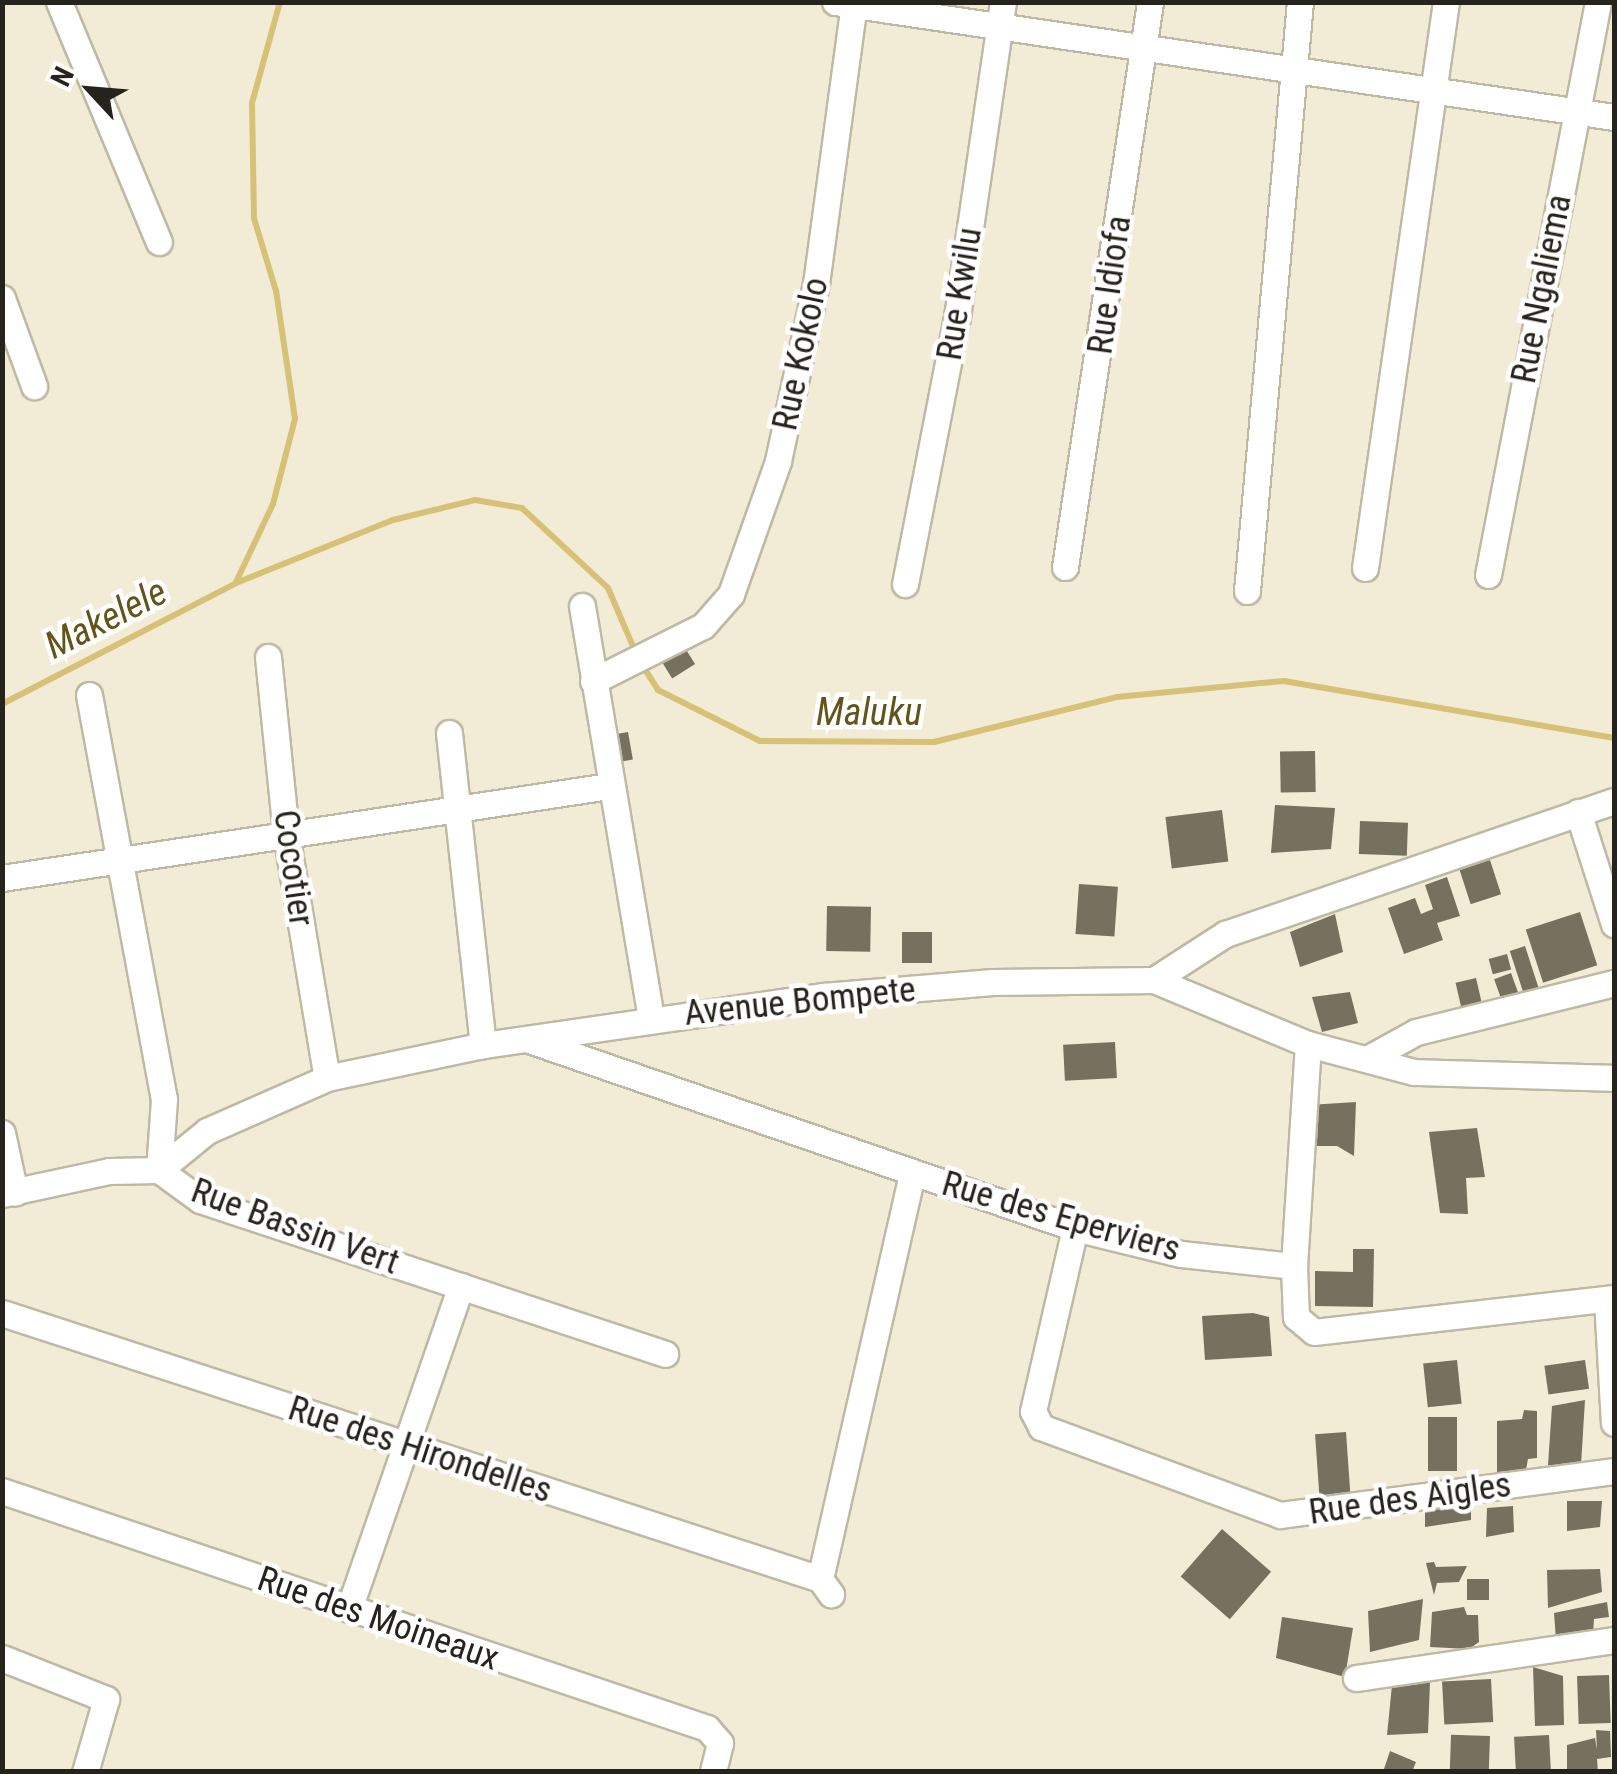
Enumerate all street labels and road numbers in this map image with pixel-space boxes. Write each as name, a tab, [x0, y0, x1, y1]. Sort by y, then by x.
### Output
street label: Rue Ngaliema	[1503, 191, 1581, 387]
street label: Rue Idiofa	[1079, 213, 1141, 357]
street label: Rue Kwilu	[929, 225, 991, 363]
street label: Rue Kokolo	[764, 274, 838, 434]
street label: Cocotier	[264, 807, 322, 929]
street label: Avenue Bompete	[682, 969, 918, 1035]
street label: Rue des Eperviers	[937, 1163, 1185, 1271]
street label: Rue Bassin Vert	[185, 1170, 405, 1284]
street label: Rue des Hirondelles	[283, 1388, 557, 1512]
street label: Rue des Aigles	[1306, 1464, 1514, 1534]
street label: Rue des Moineaux	[252, 1558, 504, 1680]

